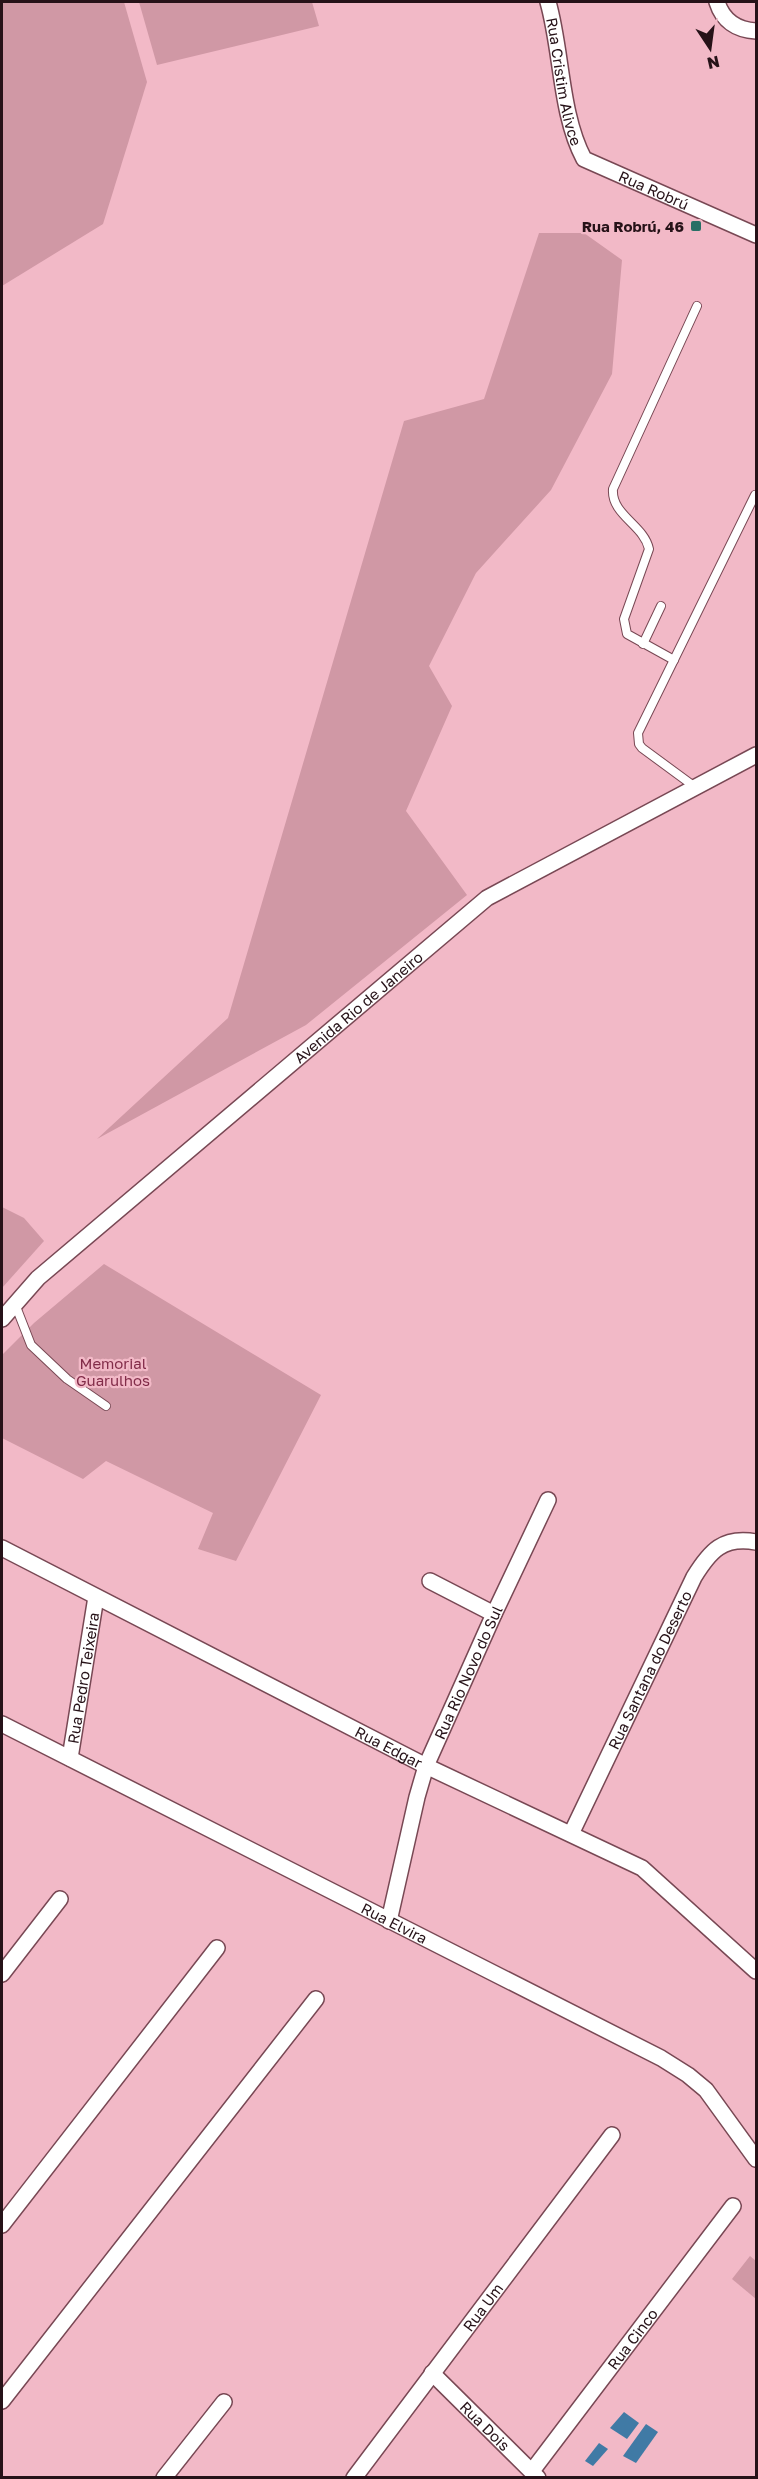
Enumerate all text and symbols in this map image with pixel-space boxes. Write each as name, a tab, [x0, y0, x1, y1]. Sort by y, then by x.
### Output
street label: Rua Cristim Alivce	[543, 16, 586, 148]
north arrow	[680, 18, 740, 78]
text: N	[705, 52, 722, 74]
street label: Rua Robrú	[616, 167, 692, 213]
place label: Rua Robrú, 46	[582, 217, 684, 235]
marker: Rua Robrú, 46	[689, 219, 703, 233]
street label: Avenida Rio de Janeiro	[290, 948, 426, 1067]
park label: Memorial Guarulhos	[76, 1354, 150, 1389]
street label: Rua Santana do Deserto	[604, 1588, 695, 1752]
street label: Rua Rio Novo do Sul	[430, 1602, 506, 1742]
street label: Rua Pedro Teixeira	[63, 1611, 102, 1745]
street label: Rua Edgar	[352, 1722, 426, 1772]
street label: Rua Elvira	[358, 1899, 430, 1947]
street label: Rua Um	[459, 2279, 507, 2335]
street label: Rua Cinco	[603, 2305, 661, 2373]
street label: Rua Dois	[457, 2397, 514, 2454]

